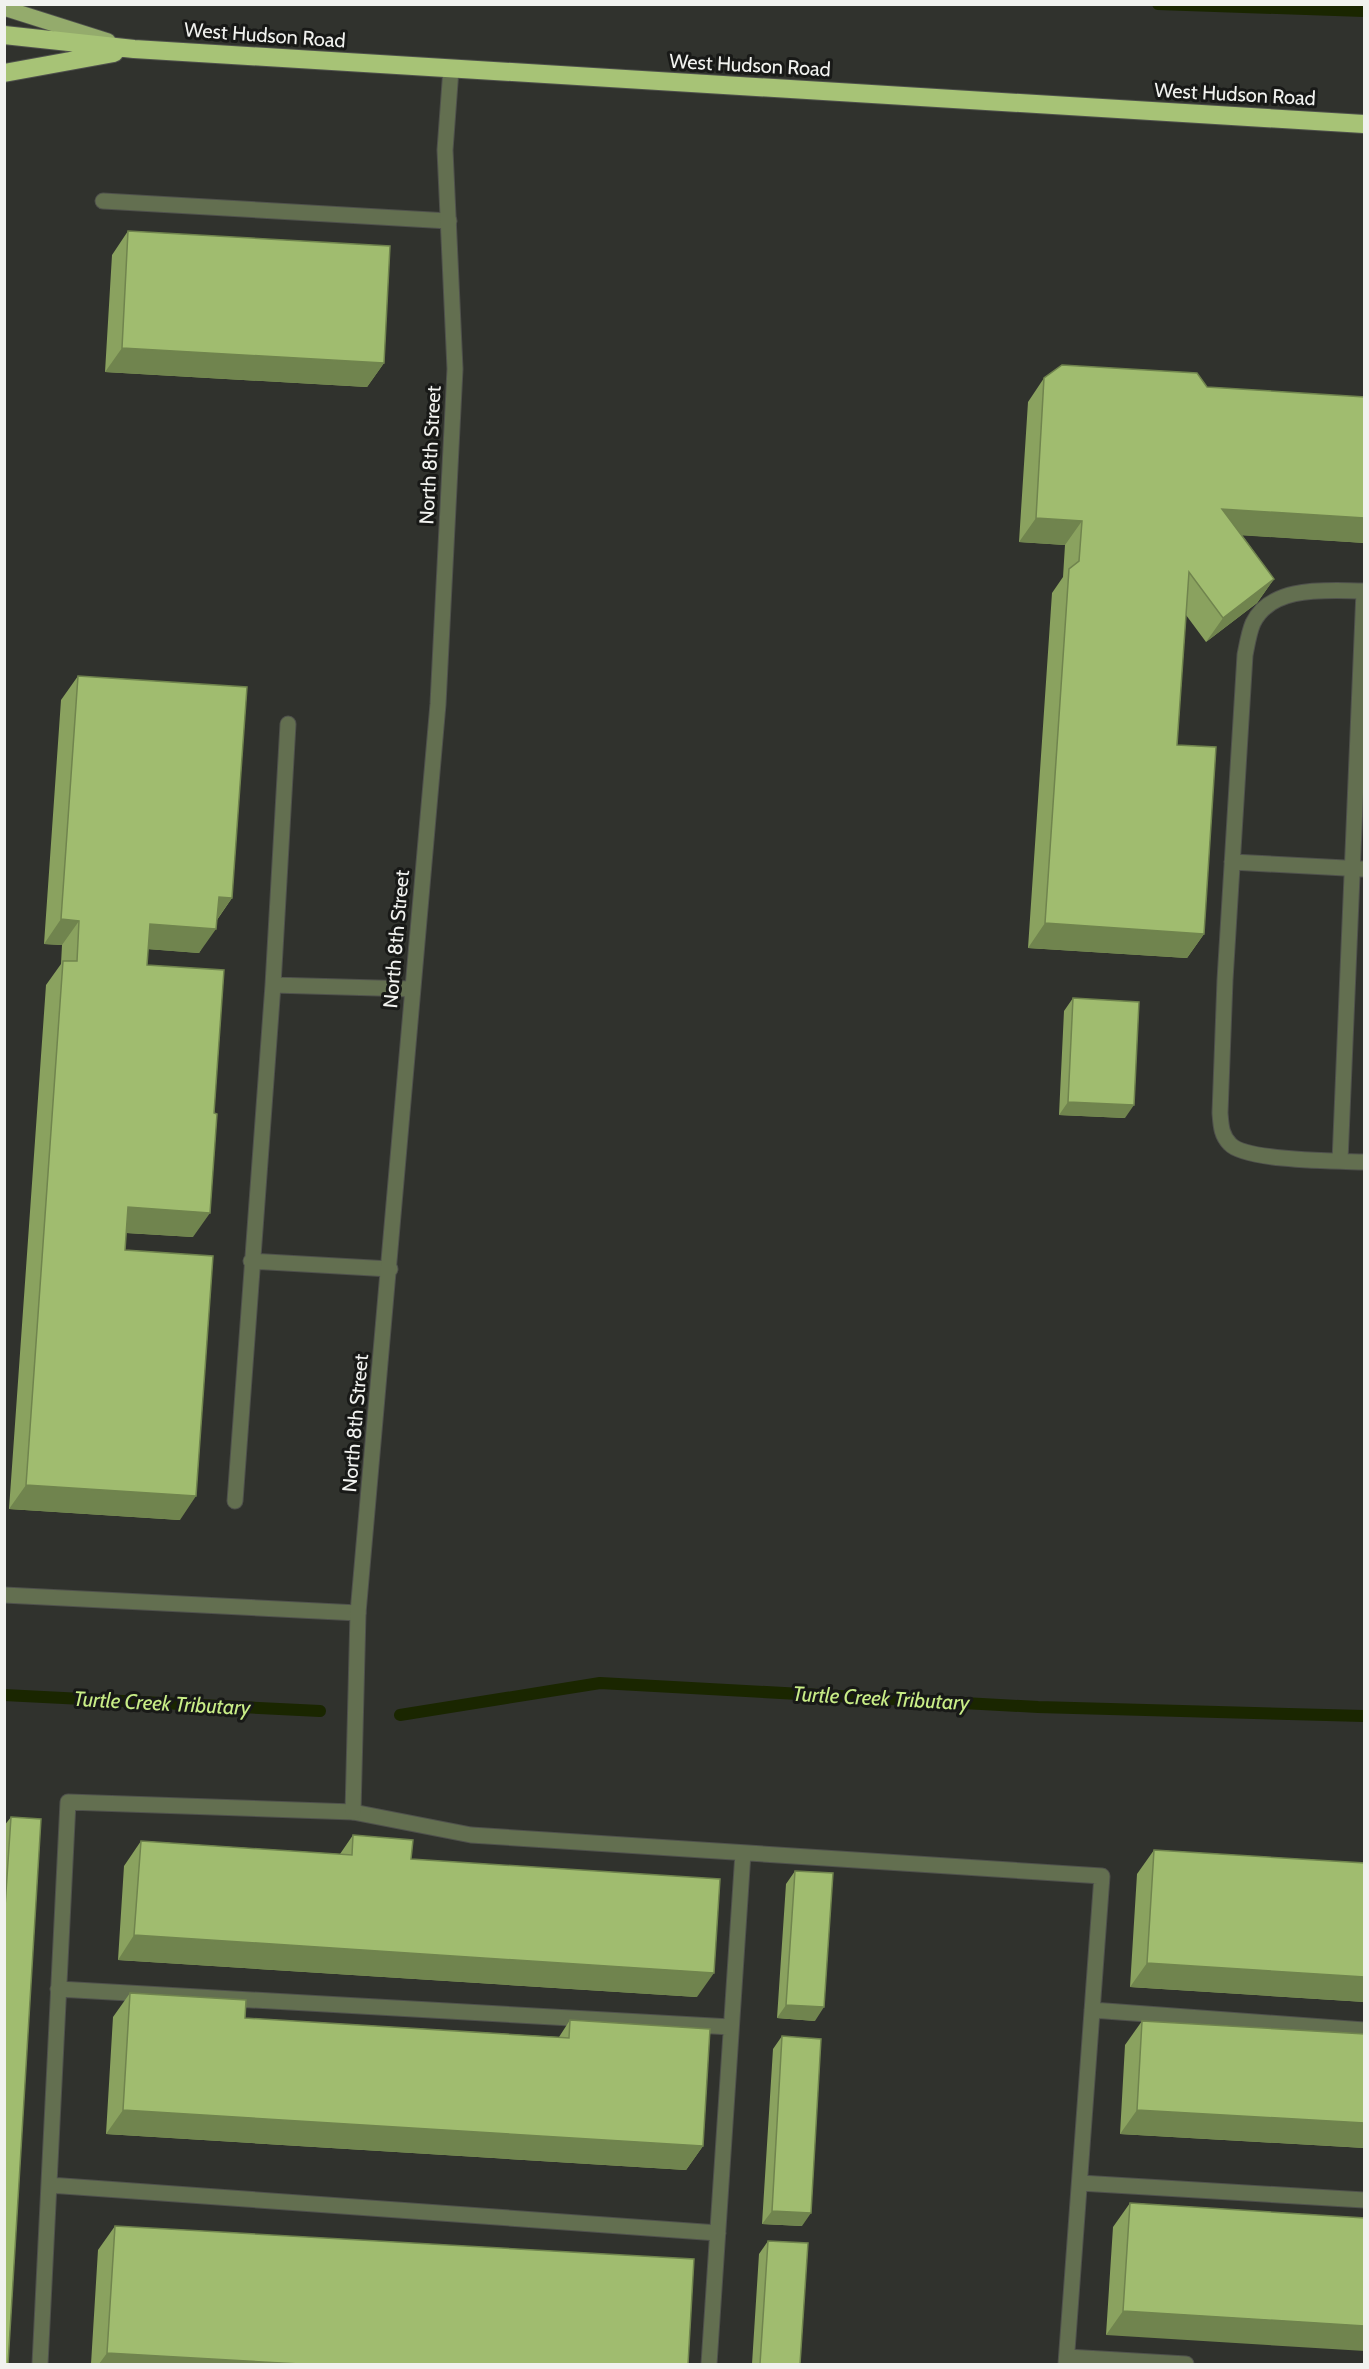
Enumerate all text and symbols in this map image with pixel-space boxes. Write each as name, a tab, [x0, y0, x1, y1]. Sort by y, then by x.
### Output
street label: West Hudson Road	[183, 17, 347, 53]
street label: West Hudson Road	[669, 49, 831, 81]
street label: West Hudson Road	[1154, 78, 1316, 110]
street label: North 8th Street	[414, 385, 446, 525]
street label: North 8th Street	[378, 869, 414, 1009]
street label: North 8th Street	[337, 1353, 373, 1493]
water label: Turtle Creek Tributary	[792, 1681, 971, 1715]
water label: Turtle Creek Tributary	[73, 1686, 252, 1720]

